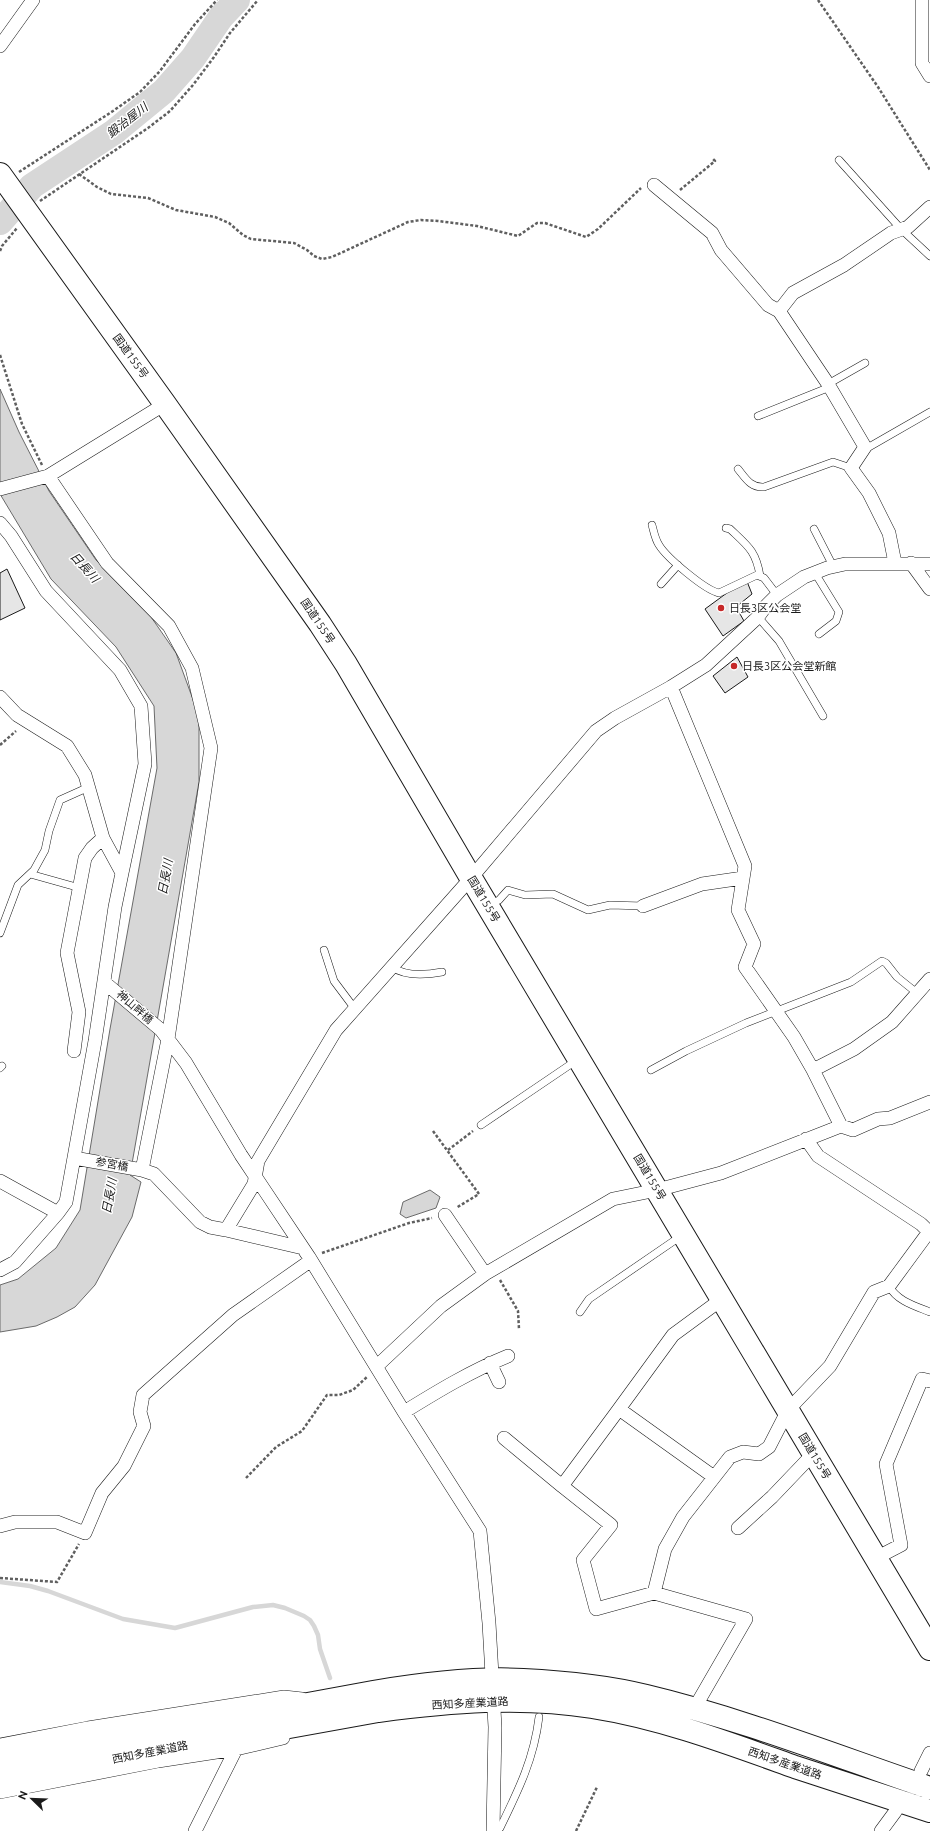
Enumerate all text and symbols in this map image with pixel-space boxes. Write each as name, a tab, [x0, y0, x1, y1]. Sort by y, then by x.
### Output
water label: 鍛治屋川	[104, 99, 151, 140]
street label: 国道155号	[111, 332, 151, 380]
water label: 日長川	[68, 549, 103, 586]
street label: 国道155号	[299, 596, 337, 646]
place label: 日長3区公会堂	[729, 602, 801, 614]
marker: 日長3区公会堂	[716, 603, 726, 613]
place label: 日長3区公会堂新館	[742, 660, 836, 672]
marker: 日長3区公会堂新館	[729, 661, 739, 671]
water label: 日長川	[155, 856, 175, 896]
street label: 国道155号	[466, 874, 502, 924]
street label: 神山畔橋	[114, 988, 156, 1026]
street label: 国道155号	[632, 1152, 668, 1202]
street label: 参宮橋	[95, 1155, 129, 1173]
water label: 日長川	[99, 1175, 119, 1215]
street label: 国道155号	[797, 1431, 833, 1481]
street label: 西知多産業道路	[431, 1695, 509, 1711]
street label: 西知多産業道路	[111, 1739, 189, 1765]
street label: 西知多産業道路	[747, 1745, 823, 1781]
north arrow	[12, 1779, 52, 1819]
text: N	[16, 1789, 30, 1801]

